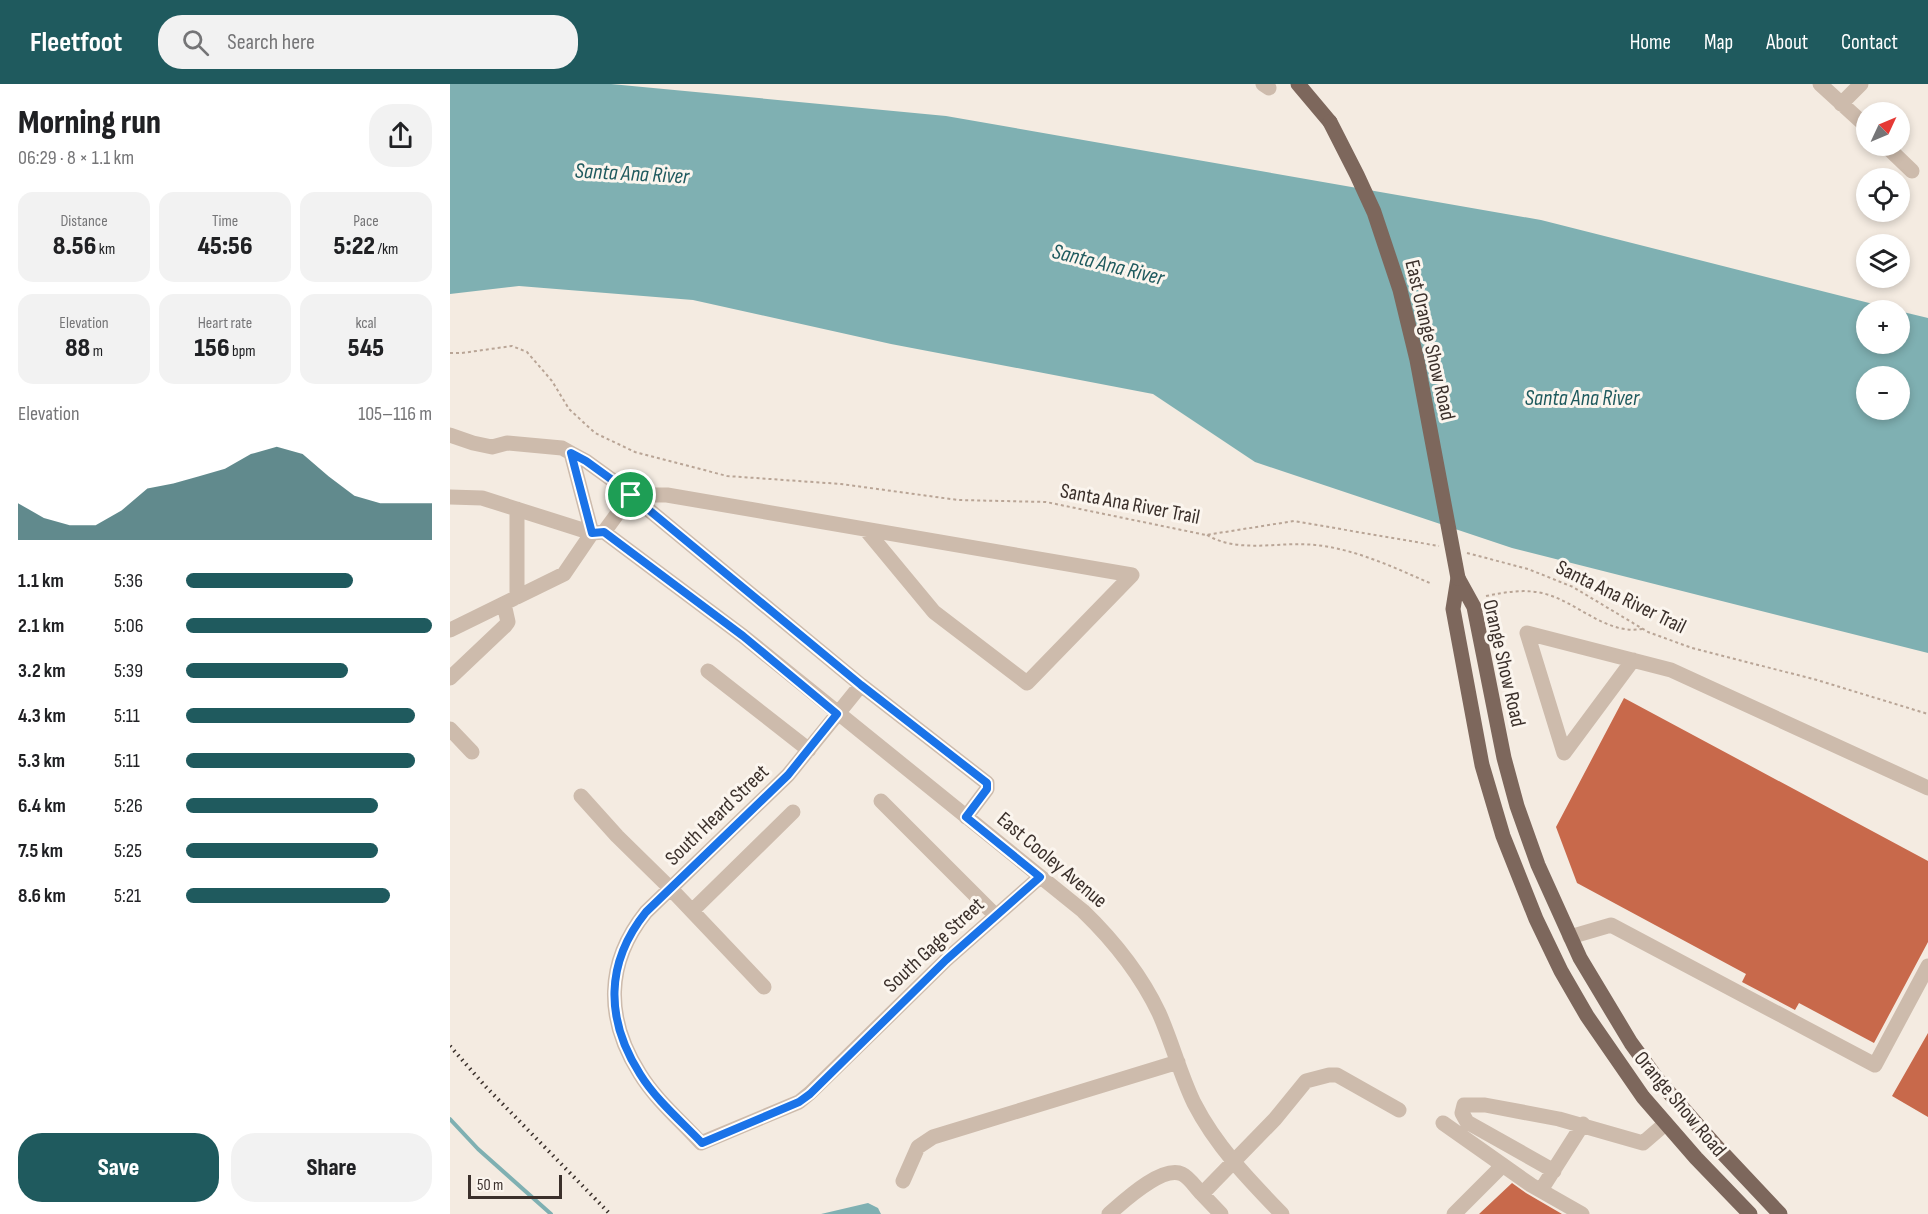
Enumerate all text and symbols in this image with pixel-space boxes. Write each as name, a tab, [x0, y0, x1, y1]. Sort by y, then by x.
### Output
search box	[158, 15, 578, 69]
text: Fleetfoot	[30, 26, 122, 59]
icon: search	[179, 26, 212, 59]
text: Search here	[227, 29, 315, 56]
text: Home	[1630, 30, 1671, 55]
text: Map	[1704, 30, 1733, 55]
text: About	[1766, 30, 1808, 55]
text: Contact	[1841, 30, 1898, 55]
north arrow	[1856, 102, 1910, 156]
map controls	[1856, 102, 1910, 420]
text: Morning run	[18, 103, 161, 143]
button: share	[369, 104, 432, 167]
text: 06:29 · 8 × 1.1 km	[18, 146, 134, 170]
water label: Santa Ana River	[574, 158, 691, 191]
button: locate	[1856, 168, 1910, 222]
text: Distance	[60, 212, 108, 231]
text: Time	[212, 212, 238, 231]
text: Pace	[353, 212, 379, 231]
text: 8.56	[53, 231, 96, 262]
text: 45:56	[197, 231, 253, 262]
text: 5:22	[334, 231, 375, 262]
button: layers	[1856, 234, 1910, 288]
water label: Santa Ana River	[1049, 238, 1168, 292]
text: km	[96, 240, 115, 259]
text: /km	[375, 240, 398, 259]
street label: East Orange Show Road	[1399, 257, 1461, 423]
button: +	[1856, 300, 1910, 354]
text: Elevation	[59, 314, 109, 333]
text: Heart rate	[198, 314, 252, 333]
text: kcal	[355, 314, 377, 333]
text: 88	[65, 333, 90, 364]
text: 156	[194, 333, 230, 364]
text: 545	[348, 333, 384, 364]
text: m	[90, 342, 103, 361]
text: bpm	[230, 342, 256, 361]
button: −	[1856, 366, 1910, 420]
water label: Santa Ana River	[1525, 385, 1640, 412]
text: Elevation	[18, 402, 80, 426]
text: 105–116 m	[358, 402, 432, 426]
pin	[605, 469, 656, 520]
icon: arrive	[614, 478, 647, 511]
street label: Santa Ana River Trail	[1058, 478, 1202, 530]
street label: Santa Ana River Trail	[1552, 555, 1690, 639]
text: 1.1 km	[18, 569, 64, 593]
text: 5:36	[114, 569, 143, 593]
street label: Orange Show Road	[1477, 597, 1531, 729]
text: 2.1 km	[18, 614, 64, 638]
text: 5:06	[114, 614, 143, 638]
text: 3.2 km	[18, 659, 66, 683]
text: 5:39	[114, 659, 143, 683]
text: 4.3 km	[18, 704, 66, 728]
text: 5:11	[114, 704, 140, 728]
text: 5.3 km	[18, 749, 65, 773]
text: 5:11	[114, 749, 140, 773]
street label: South Heard Street	[660, 759, 774, 871]
text: 6.4 km	[18, 794, 66, 818]
text: 5:26	[114, 794, 143, 818]
street label: East Cooley Avenue	[992, 807, 1112, 913]
text: 7.5 km	[18, 839, 63, 863]
text: 5:25	[114, 839, 142, 863]
text: 8.6 km	[18, 884, 66, 908]
text: 5:21	[114, 884, 141, 908]
street label: South Gage Street	[879, 892, 989, 998]
street label: Orange Show Road	[1629, 1046, 1731, 1162]
button: Save	[18, 1133, 219, 1202]
button: Share	[231, 1133, 432, 1202]
scale bar	[468, 1172, 562, 1200]
text: 50 m	[477, 1176, 503, 1195]

